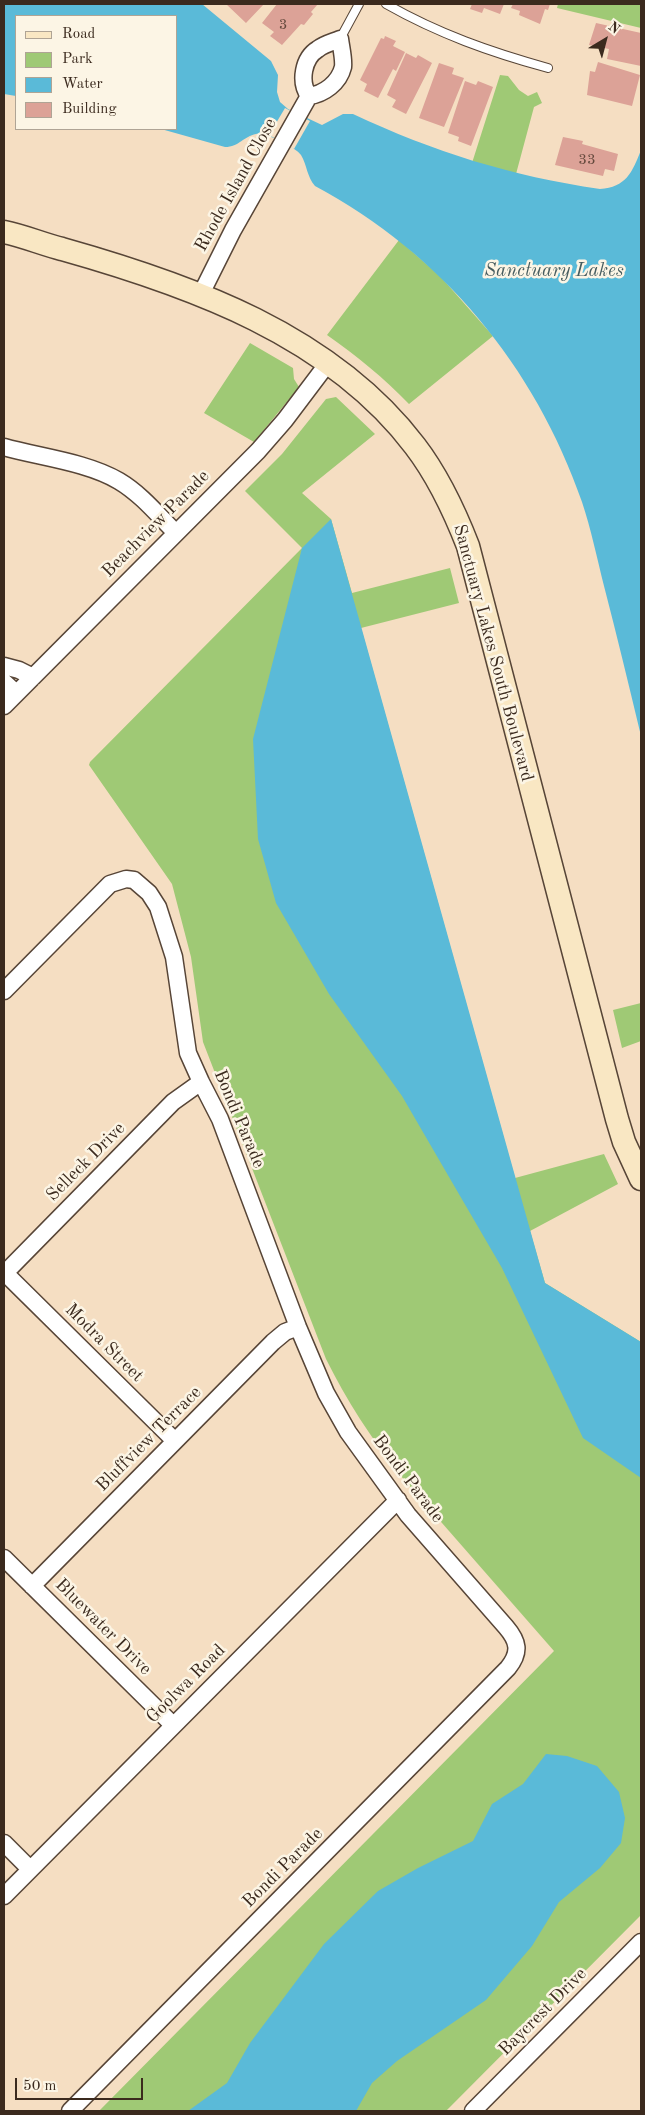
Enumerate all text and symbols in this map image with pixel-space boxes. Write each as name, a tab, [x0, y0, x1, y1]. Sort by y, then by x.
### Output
legend	[15, 15, 178, 130]
north arrow	[580, 15, 630, 65]
house number: 3	[279, 16, 287, 34]
text: N	[606, 19, 623, 37]
text: Road	[62, 27, 95, 42]
text: Park	[62, 52, 93, 67]
text: Water	[62, 77, 103, 92]
text: Building	[62, 102, 117, 117]
street label: Rhode Island Close	[190, 115, 282, 255]
house number: 33	[578, 151, 596, 169]
water label: Sanctuary Lakes	[484, 260, 624, 282]
street label: Beachview Parade	[98, 466, 214, 582]
street label: Sanctuary Lakes South Boulevard	[448, 522, 538, 784]
street label: Bondi Parade	[209, 1067, 269, 1171]
street label: Selleck Drive	[42, 1118, 130, 1206]
street label: Modra Street	[60, 1299, 148, 1387]
street label: Bluffview Terrace	[92, 1382, 206, 1496]
street label: Bondi Parade	[368, 1431, 448, 1527]
street label: Bluewater Drive	[50, 1574, 156, 1680]
street label: Goolwa Road	[142, 1640, 230, 1728]
street label: Bondi Parade	[238, 1823, 328, 1913]
street label: Baycrest Drive	[494, 1963, 592, 2061]
scale bar	[18, 2068, 145, 2100]
text: 50 m	[23, 2079, 57, 2094]

